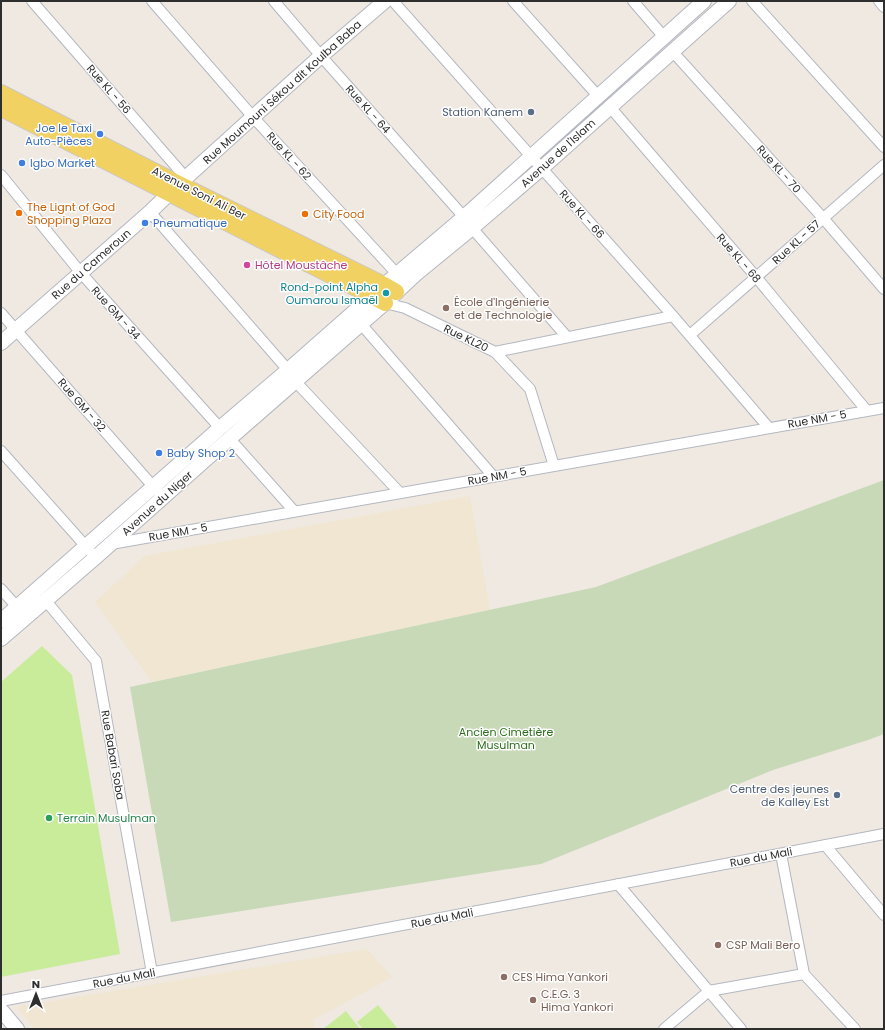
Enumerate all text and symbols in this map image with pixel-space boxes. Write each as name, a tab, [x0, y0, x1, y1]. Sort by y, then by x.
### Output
street label: Rue Moumouni Sékou dit Koulba Baba	[199, 16, 365, 168]
street label: Rue KL - 56	[83, 61, 135, 117]
street label: Rue KL - 64	[342, 81, 394, 137]
place label: Station Kanem	[442, 104, 523, 120]
marker: Station Kanem	[526, 107, 536, 117]
street label: Avenue de l'Islam	[517, 115, 599, 191]
place label: Joe le Taxi Auto-Pièces	[25, 120, 92, 149]
street label: Rue KL - 62	[263, 128, 315, 184]
marker: Joe le Taxi Auto-Pièces	[95, 129, 105, 139]
street label: Rue KL - 70	[753, 141, 805, 197]
place label: Igbo Market	[30, 155, 95, 171]
marker: Igbo Market	[17, 158, 27, 168]
street label: Avenue Soni Ali Ber	[149, 162, 249, 224]
street label: Rue KL - 66	[556, 186, 608, 242]
place label: The Lignt of God Shopping Plaza	[27, 199, 115, 228]
place label: City Food	[313, 206, 364, 222]
marker: The Lignt of God Shopping Plaza	[14, 208, 24, 218]
marker: City Food	[300, 209, 310, 219]
place label: Pneumatique	[153, 215, 227, 231]
street label: Rue KL - 57	[768, 216, 824, 268]
marker: Pneumatique	[140, 218, 150, 228]
street label: Rue du Cameroun	[48, 225, 134, 303]
street label: Rue KL - 68	[713, 230, 765, 286]
place label: Hôtel Moustâche	[255, 257, 348, 273]
marker: Hôtel Moustâche	[242, 260, 252, 270]
place label: Rond-point Alpha Oumarou Ismaël	[281, 279, 378, 308]
street label: Rue GM - 34	[88, 283, 144, 343]
marker: Rond-point Alpha Oumarou Ismaël	[381, 288, 391, 298]
place label: École d'Ingénierie et de Technologie	[454, 294, 552, 323]
marker: École d'Ingénierie et de Technologie	[441, 303, 451, 313]
street label: Rue KL20	[441, 320, 491, 356]
street label: Rue GM - 32	[54, 375, 110, 435]
street label: Rue NM - 5	[786, 406, 848, 432]
place label: Baby Shop 2	[167, 445, 235, 461]
marker: Baby Shop 2	[154, 448, 164, 458]
street label: Rue NM - 5	[466, 463, 528, 489]
street label: Avenue du Niger	[118, 467, 196, 539]
street label: Rue NM - 5	[147, 519, 209, 545]
street label: Rue Babari Soba	[97, 709, 129, 801]
park label: Ancien Cimetière Musulman	[459, 724, 553, 753]
place label: Centre des jeunes de Kalley Est	[730, 781, 829, 810]
marker: Centre des jeunes de Kalley Est	[832, 790, 842, 800]
place label: Terrain Musulman	[57, 810, 156, 826]
marker: Terrain Musulman	[44, 813, 54, 823]
street label: Rue du Mali	[728, 843, 794, 871]
street label: Rue du Mali	[409, 904, 475, 932]
place label: CSP Mali Bero	[726, 937, 800, 953]
marker: CSP Mali Bero	[713, 940, 723, 950]
street label: Rue du Mali	[91, 964, 157, 992]
place label: CES Hima Yankori	[512, 969, 608, 985]
marker: CES Hima Yankori	[499, 972, 509, 982]
north arrow	[16, 974, 56, 1014]
text: N	[32, 976, 40, 992]
place label: C.E.G. 3 Hima Yankori	[541, 986, 614, 1015]
marker: C.E.G. 3 Hima Yankori	[528, 995, 538, 1005]

